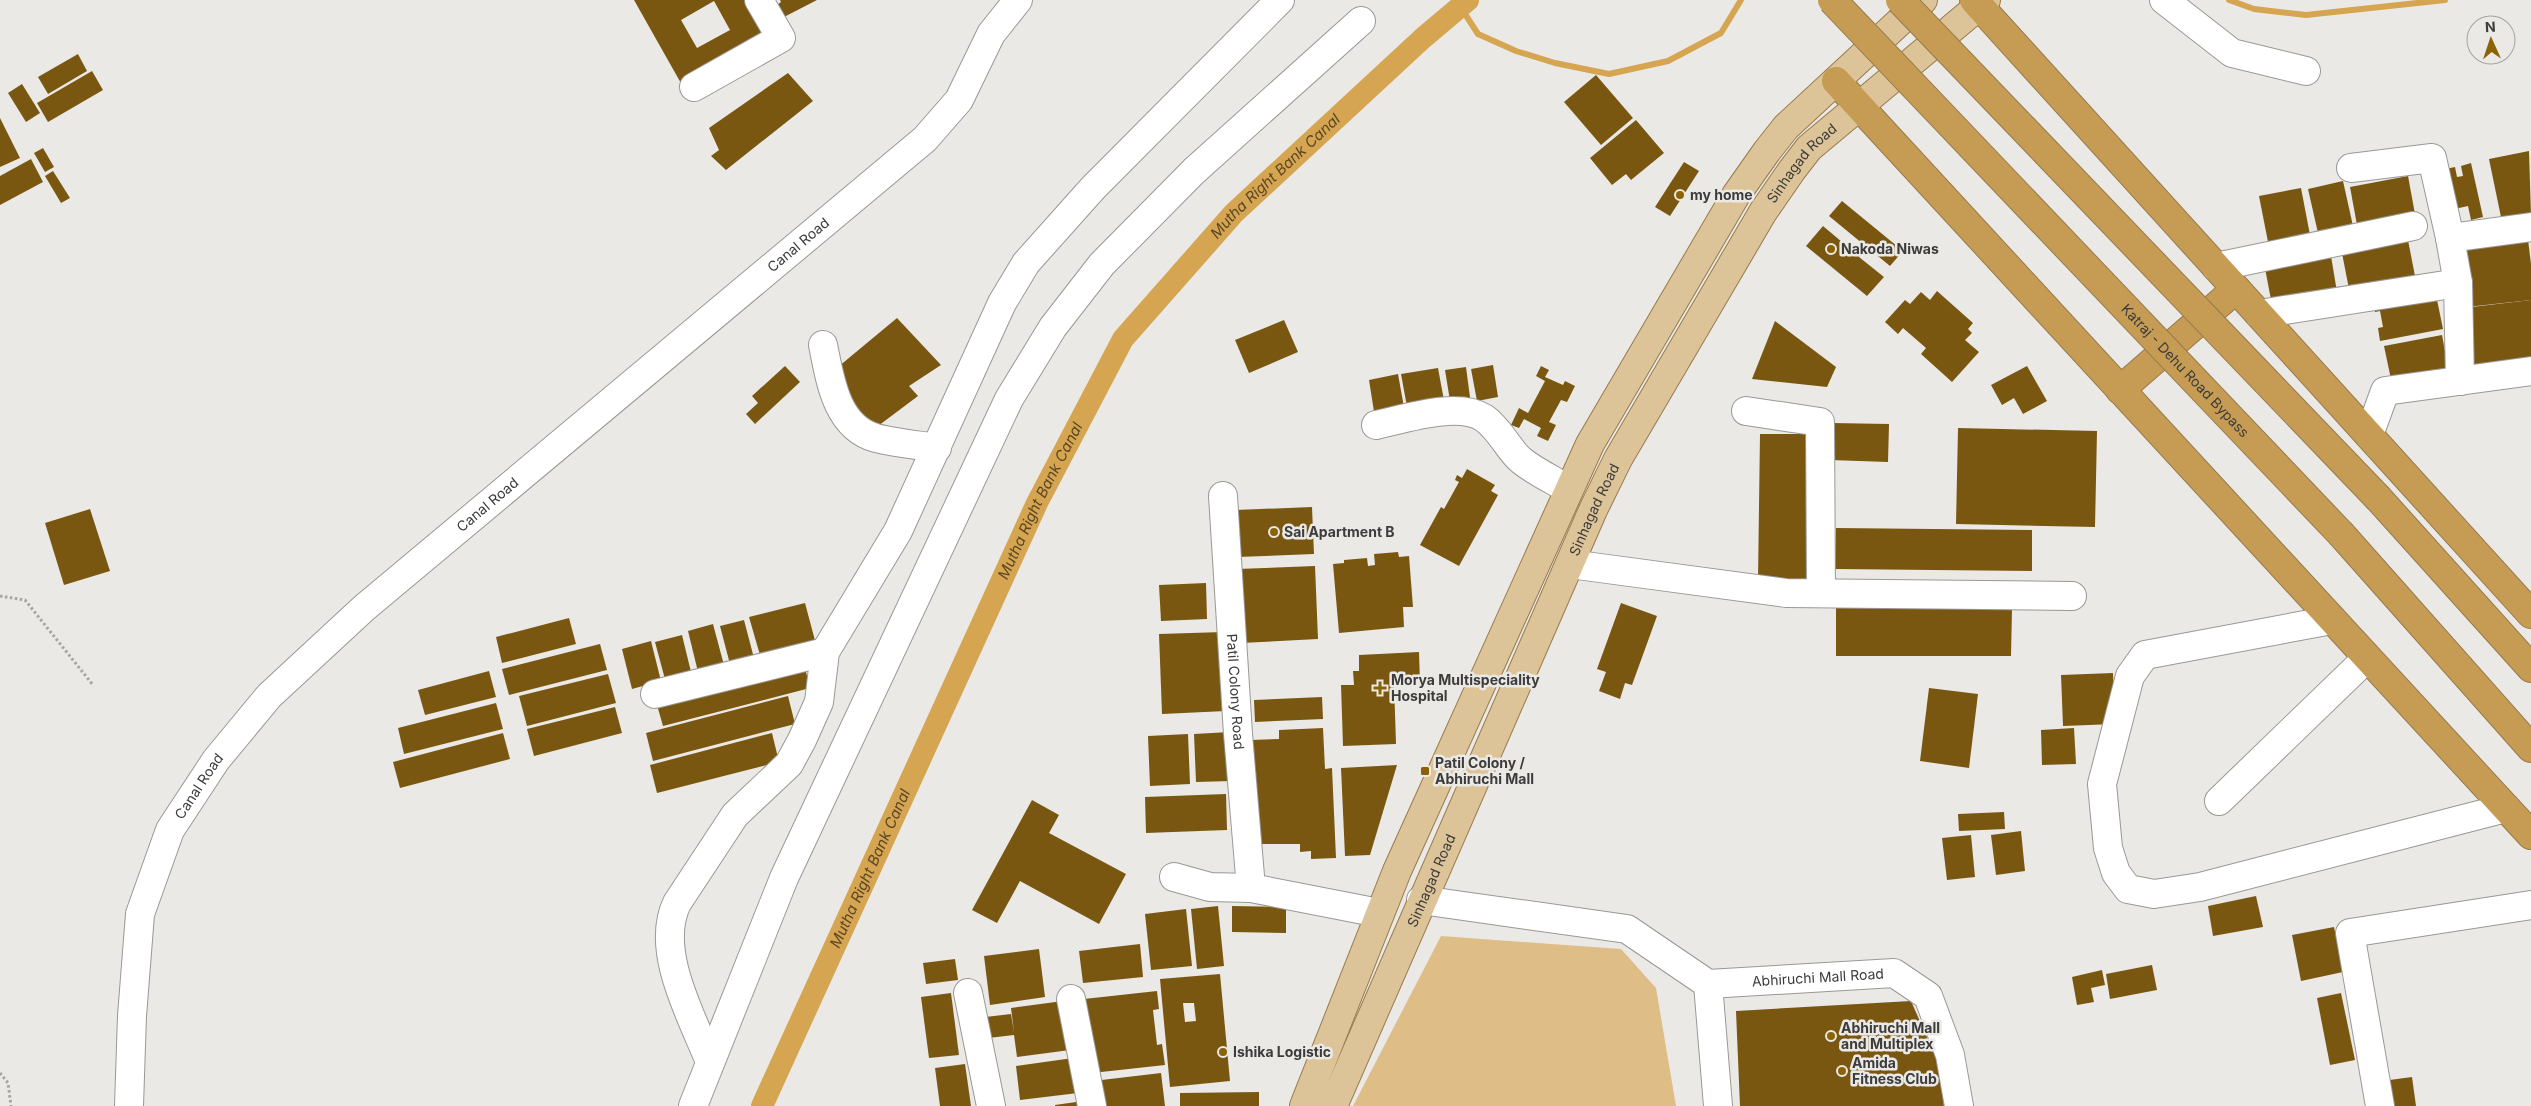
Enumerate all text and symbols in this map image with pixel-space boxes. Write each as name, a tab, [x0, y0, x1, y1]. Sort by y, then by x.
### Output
north arrow	[2466, 15, 2516, 65]
text: N	[2485, 18, 2496, 35]
water label: Mutha Right Bank Canal	[1206, 109, 1344, 242]
street label: Sinhagad Road	[1763, 120, 1840, 206]
place label: my home	[1690, 186, 1753, 203]
marker: my home	[1674, 189, 1686, 201]
street label: Canal Road	[764, 214, 832, 275]
place label: Nakoda Niwas	[1841, 240, 1939, 257]
marker: Nakoda Niwas	[1825, 243, 1837, 255]
street label: Katraj - Dehu Road Bypass	[2118, 300, 2253, 440]
water label: Mutha Right Bank Canal	[993, 419, 1087, 582]
street label: Sinhagad Road	[1565, 461, 1622, 558]
street label: Canal Road	[453, 474, 522, 535]
place label: Sai Apartment B	[1284, 523, 1395, 540]
marker: Sai Apartment B	[1268, 526, 1280, 538]
street label: Patil Colony Road	[1224, 633, 1248, 750]
place label: Morya Multispeciality Hospital	[1391, 671, 1540, 704]
marker: Morya Multispeciality Hospital	[1373, 681, 1387, 695]
street label: Canal Road	[171, 749, 226, 822]
place label: Patil Colony / Abhiruchi Mall	[1435, 754, 1534, 787]
marker: Patil Colony / Abhiruchi Mall	[1419, 765, 1431, 777]
water label: Mutha Right Bank Canal	[825, 786, 914, 951]
street label: Sinhagad Road	[1403, 831, 1459, 929]
street label: Abhiruchi Mall Road	[1751, 965, 1884, 989]
place label: Abhiruchi Mall and Multiplex	[1841, 1019, 1940, 1052]
marker: Abhiruchi Mall and Multiplex	[1825, 1030, 1837, 1042]
place label: Ishika Logistic	[1233, 1043, 1331, 1060]
marker: Ishika Logistic	[1217, 1046, 1229, 1058]
place label: Amida Fitness Club	[1852, 1054, 1937, 1087]
marker: Amida Fitness Club	[1836, 1065, 1848, 1077]

